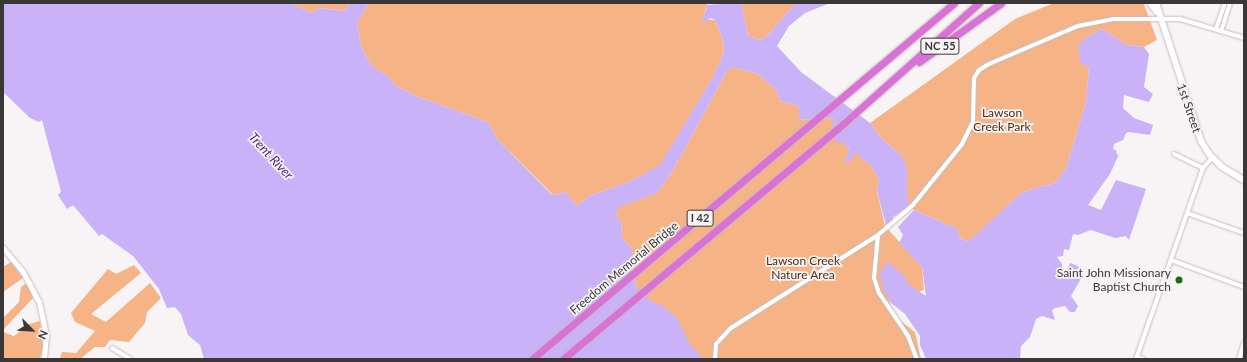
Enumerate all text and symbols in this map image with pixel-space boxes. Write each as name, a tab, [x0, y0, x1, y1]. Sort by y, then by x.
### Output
road number: NC 55	[920, 37, 960, 55]
street label: 1st Street	[1174, 81, 1204, 135]
park label: Lawson Creek Park	[973, 106, 1031, 134]
water label: Trent River	[246, 129, 296, 183]
road number: I 42	[686, 209, 714, 227]
street label: Freedom Memorial Bridge	[567, 219, 681, 317]
park label: Lawson Creek Nature Area	[766, 254, 840, 282]
place label: Saint John Missionary Baptist Church	[1056, 266, 1171, 294]
marker: Saint John Missionary Baptist Church	[1174, 275, 1184, 285]
north arrow	[12, 310, 52, 350]
text: N	[36, 329, 51, 342]

